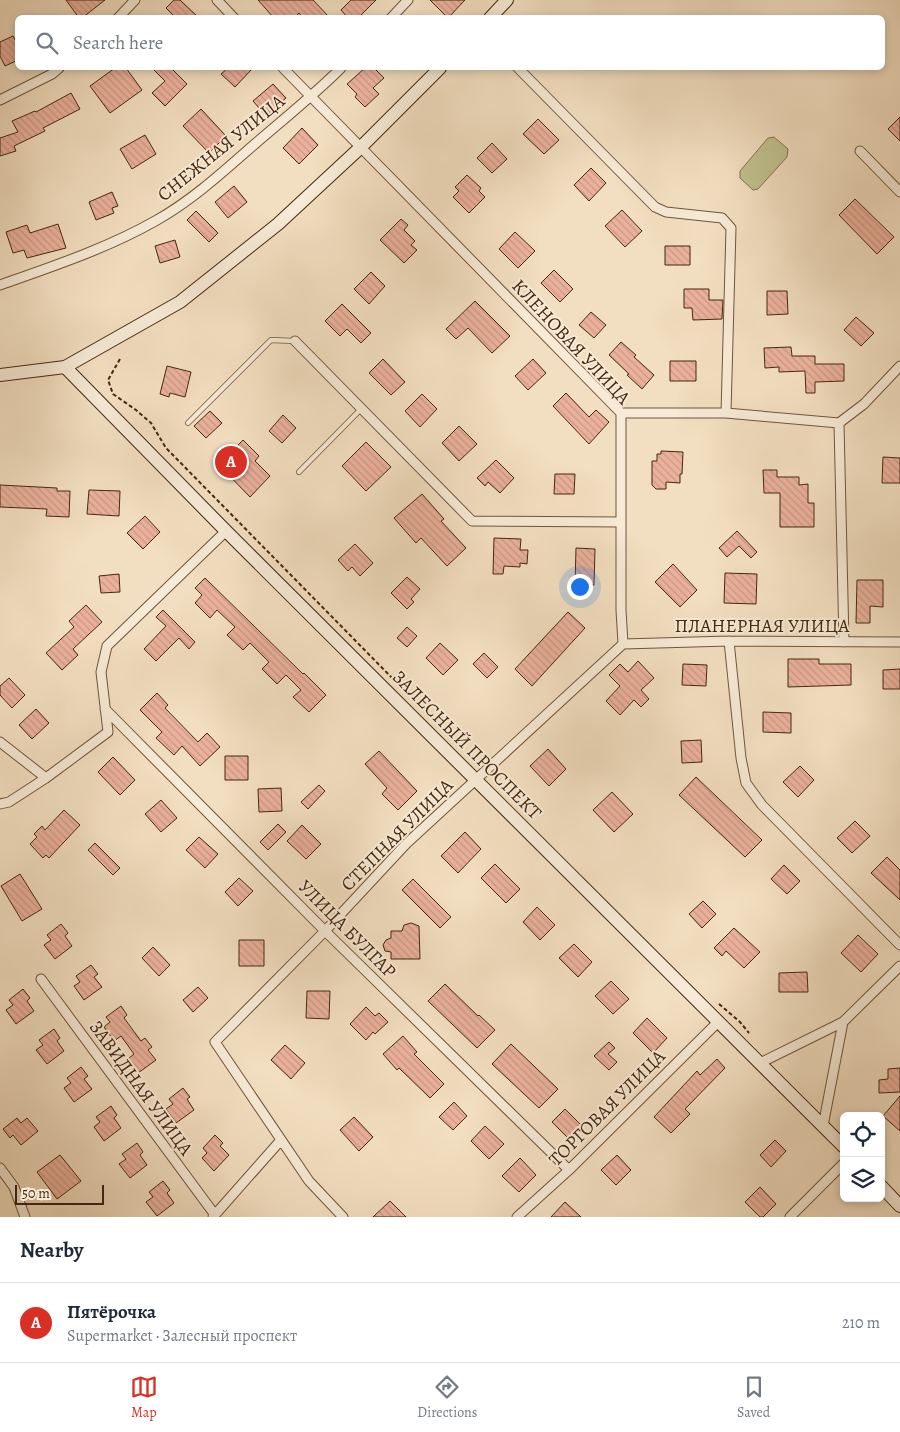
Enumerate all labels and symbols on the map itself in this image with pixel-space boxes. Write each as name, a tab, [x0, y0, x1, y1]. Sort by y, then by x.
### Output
street label: СНЕЖНАЯ УЛИЦА	[152, 88, 291, 207]
street label: КЛЕНОВАЯ УЛИЦА	[506, 273, 637, 411]
pin: A	[215, 443, 247, 481]
your location	[567, 574, 593, 600]
street label: ПЛАНЕРНАЯ УЛИЦА	[675, 613, 850, 639]
street label: ЗАЛЕСНЫЙ ПРОСПЕКТ	[387, 665, 548, 826]
street label: СТЕПНАЯ УЛИЦА	[335, 772, 460, 897]
street label: УЛИЦА БУЛГАР	[292, 874, 402, 984]
street label: ЗАВИДНАЯ УЛИЦА	[83, 1015, 199, 1162]
street label: ТОРГОВАЯ УЛИЦА	[543, 1043, 672, 1172]
scale bar	[15, 1182, 104, 1205]

